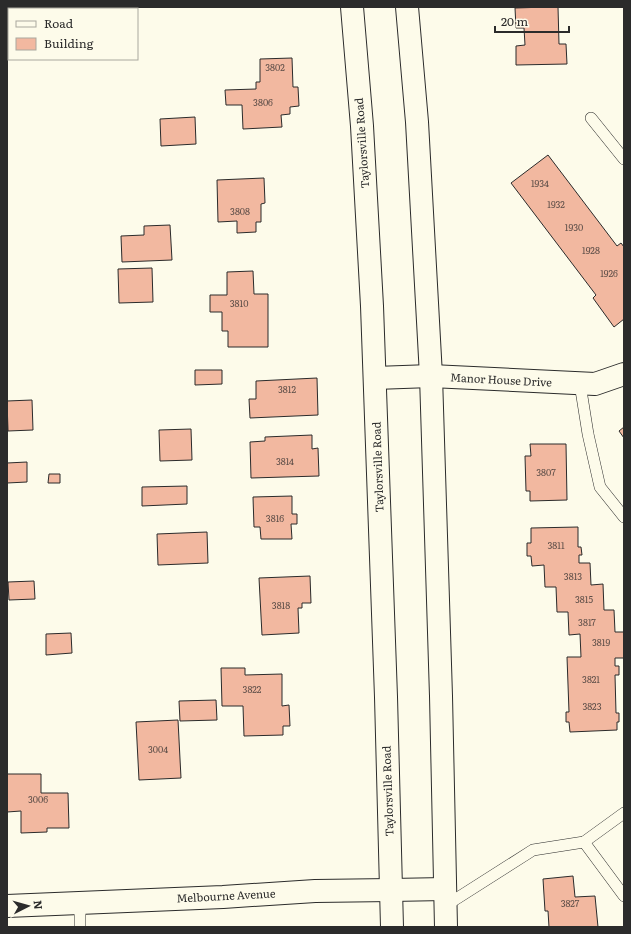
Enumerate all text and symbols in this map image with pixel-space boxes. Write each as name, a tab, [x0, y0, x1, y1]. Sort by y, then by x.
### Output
legend	[8, 8, 138, 60]
scale bar	[495, 8, 569, 34]
text: 20 m	[501, 12, 528, 30]
text: Road	[44, 14, 74, 32]
text: Building	[44, 34, 94, 52]
house number: 3802	[265, 60, 285, 74]
house number: 3806	[253, 95, 273, 109]
street label: Taylorsville Road	[350, 97, 372, 189]
house number: 1934	[531, 176, 549, 190]
house number: 1932	[547, 197, 565, 211]
house number: 3808	[230, 204, 250, 218]
house number: 1930	[565, 220, 583, 234]
house number: 1928	[582, 243, 600, 257]
house number: 1926	[600, 266, 618, 280]
house number: 3810	[230, 296, 248, 310]
street label: Manor House Drive	[450, 368, 553, 390]
house number: 3812	[278, 382, 296, 396]
street label: Taylorsville Road	[367, 421, 387, 513]
house number: 3814	[276, 454, 294, 468]
house number: 3807	[536, 465, 556, 479]
house number: 3816	[266, 511, 284, 525]
house number: 3811	[547, 538, 565, 552]
house number: 3813	[564, 569, 582, 583]
house number: 3815	[575, 592, 593, 606]
house number: 3818	[272, 598, 290, 612]
house number: 3817	[578, 615, 596, 629]
house number: 3819	[592, 635, 610, 649]
house number: 3821	[582, 672, 600, 686]
house number: 3822	[243, 682, 262, 696]
house number: 3823	[582, 699, 602, 713]
house number: 3004	[148, 742, 168, 756]
street label: Taylorsville Road	[377, 745, 397, 837]
house number: 3006	[28, 792, 48, 806]
street label: Melbourne Avenue	[176, 884, 276, 906]
north arrow	[8, 886, 48, 926]
house number: 3827	[561, 896, 580, 910]
text: N	[31, 899, 47, 910]

